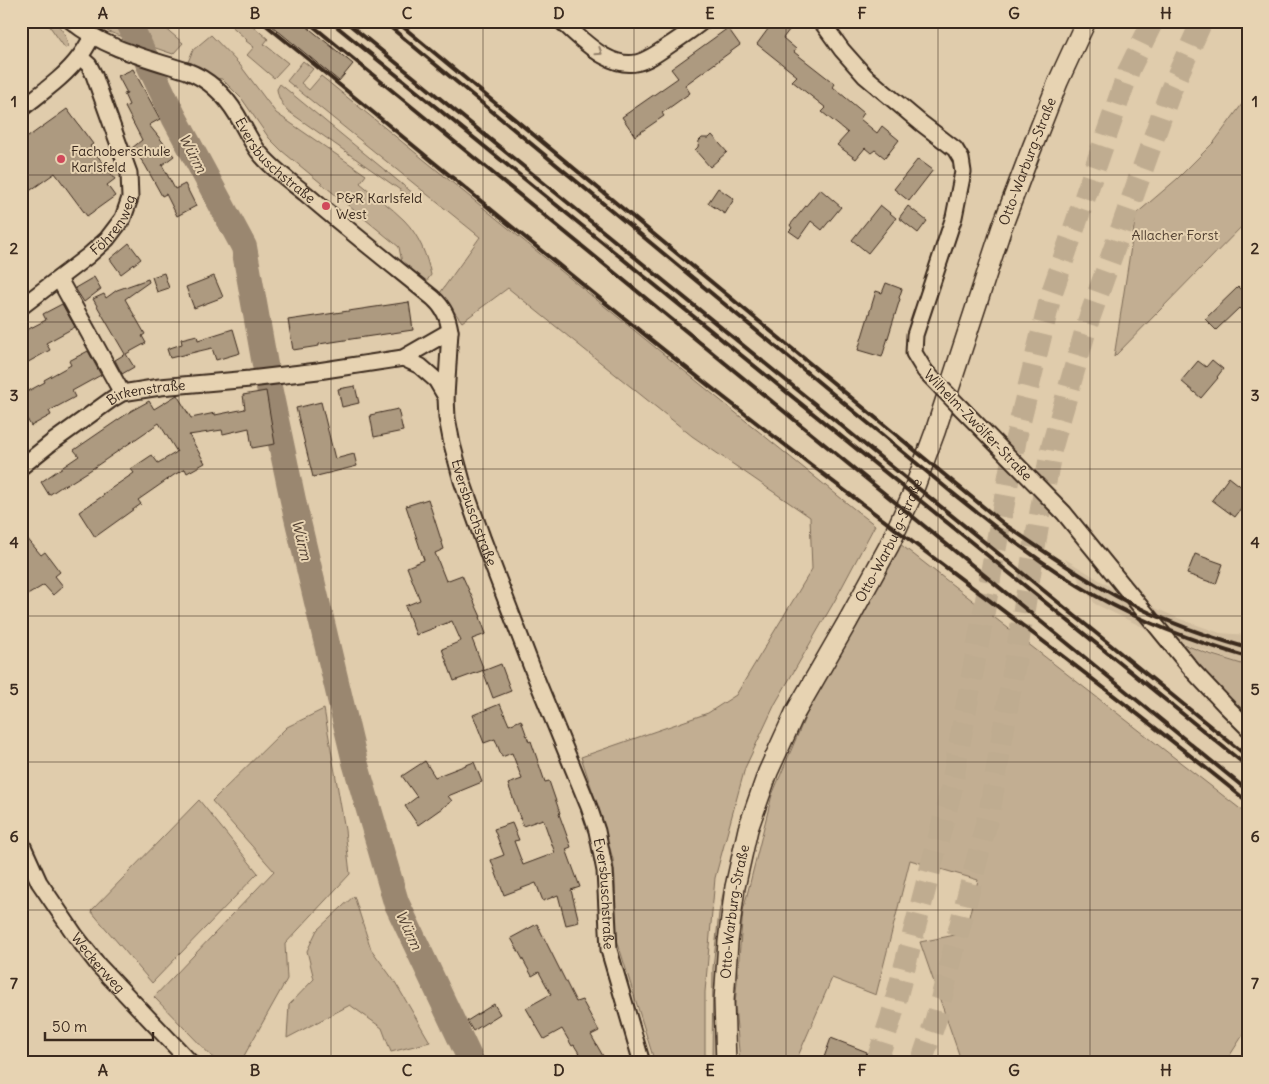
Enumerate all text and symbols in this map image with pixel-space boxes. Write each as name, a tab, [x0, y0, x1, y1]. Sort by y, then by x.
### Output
text: A	[98, 3, 108, 23]
text: B	[250, 3, 261, 23]
text: C	[402, 3, 413, 23]
text: D	[553, 3, 565, 23]
text: E	[705, 3, 715, 23]
text: F	[857, 3, 867, 23]
text: G	[1008, 3, 1020, 23]
text: H	[1160, 3, 1172, 23]
one-way arrow	[593, 46, 603, 55]
text: 1	[11, 91, 17, 111]
text: 1	[1252, 91, 1258, 111]
street label: Otto-Warburg-Straße	[994, 95, 1060, 228]
street label: Eversbuschstraße	[231, 114, 319, 207]
water label: Würm	[175, 130, 211, 176]
place label: Fachoberschule Karlsfeld	[71, 142, 171, 176]
marker: Fachoberschule Karlsfeld	[55, 153, 67, 165]
place label: P&R Karlsfeld West	[336, 189, 422, 223]
street label: Föhrenweg	[86, 192, 139, 259]
marker: P&R Karlsfeld West	[320, 200, 332, 212]
park label: Allacher Forst	[1132, 226, 1219, 244]
text: 2	[10, 238, 19, 258]
text: 2	[1251, 238, 1260, 258]
street label: Wilhelm-Zwölfer-Straße	[920, 365, 1036, 485]
street label: Birkenstraße	[103, 376, 186, 409]
text: 3	[9, 385, 19, 405]
text: 3	[1250, 385, 1260, 405]
street label: Eversbuschstraße	[448, 457, 501, 568]
street label: Otto-Warburg-Straße	[851, 476, 926, 605]
water label: Würm	[288, 518, 316, 563]
text: 4	[9, 532, 19, 552]
text: 4	[1250, 532, 1260, 552]
text: 5	[9, 679, 19, 699]
text: 5	[1250, 679, 1260, 699]
text: 6	[9, 826, 19, 846]
text: 6	[1250, 826, 1260, 846]
street label: Eversbuschstraße	[590, 837, 618, 950]
street label: Otto-Warburg-Straße	[717, 843, 753, 979]
water label: Würm	[392, 907, 427, 953]
street label: Weckerweg	[67, 929, 129, 997]
text: 7	[10, 973, 18, 993]
text: 7	[1251, 973, 1259, 993]
scale bar	[45, 1009, 152, 1041]
text: 50 m	[52, 1017, 87, 1036]
text: A	[98, 1060, 108, 1080]
text: B	[250, 1060, 261, 1080]
text: C	[402, 1060, 413, 1080]
text: D	[553, 1060, 565, 1080]
text: E	[705, 1060, 715, 1080]
text: F	[857, 1060, 867, 1080]
text: G	[1008, 1060, 1020, 1080]
text: H	[1160, 1060, 1172, 1080]

